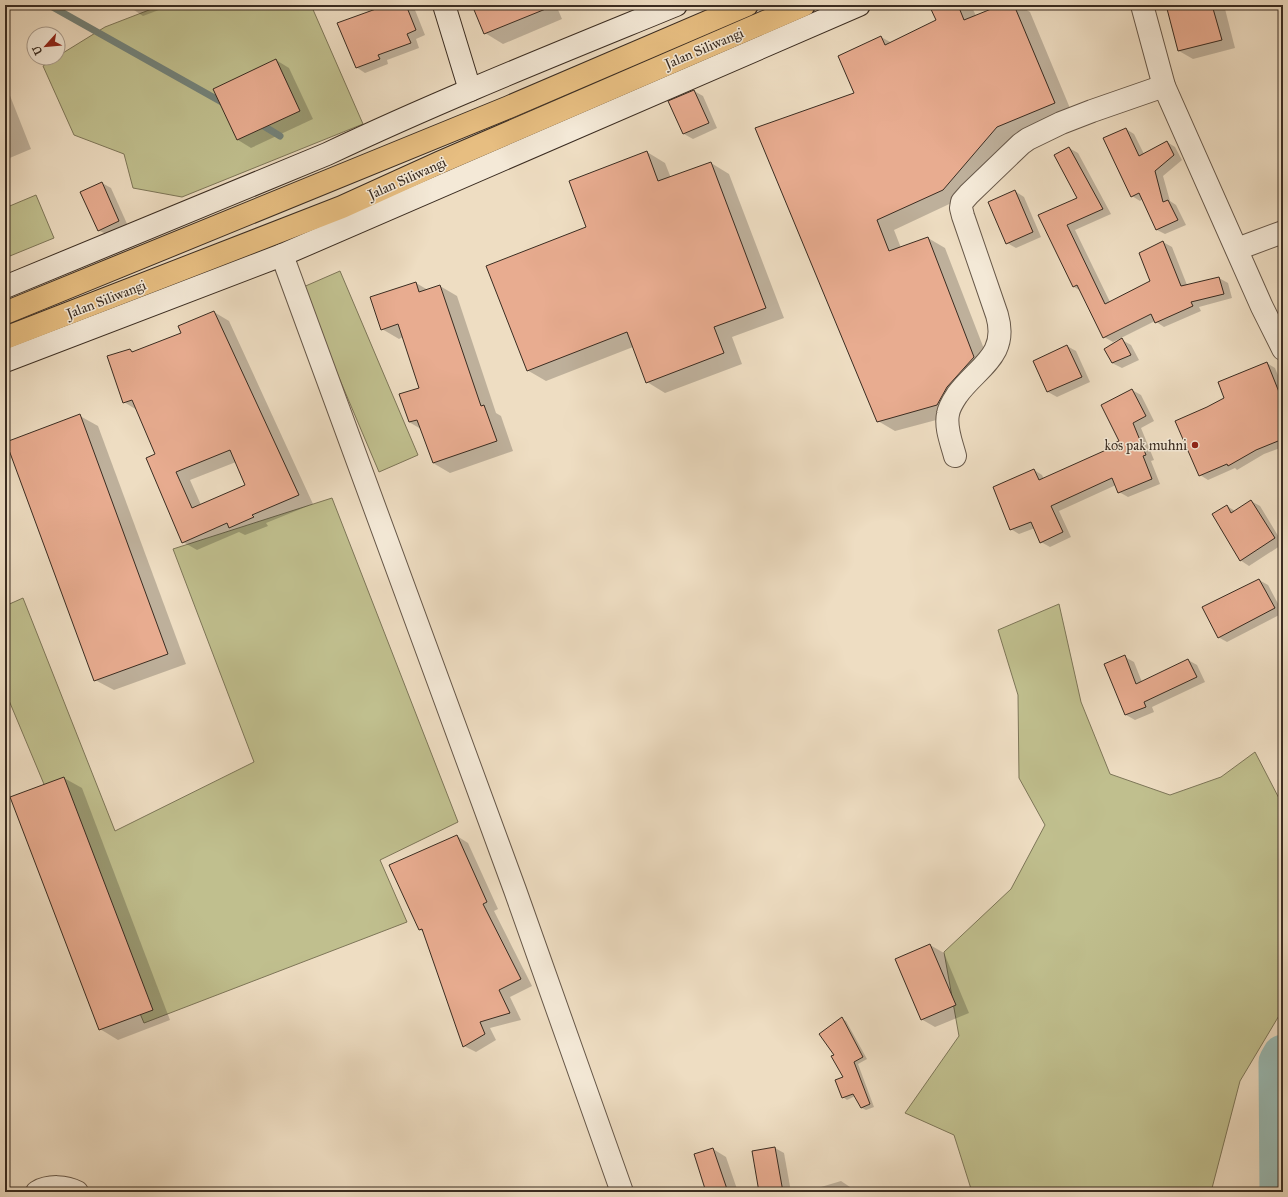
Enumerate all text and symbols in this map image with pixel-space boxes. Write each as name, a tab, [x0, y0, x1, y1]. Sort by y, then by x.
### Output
street label: Jalan Siliwangi	[660, 24, 747, 74]
north arrow	[26, 26, 66, 66]
text: U	[30, 43, 45, 57]
street label: Jalan Siliwangi	[364, 154, 450, 205]
street label: Jalan Siliwangi	[62, 276, 149, 324]
place label: kos pak muhni	[1105, 437, 1187, 454]
marker: kos pak muhni	[1190, 440, 1200, 450]

